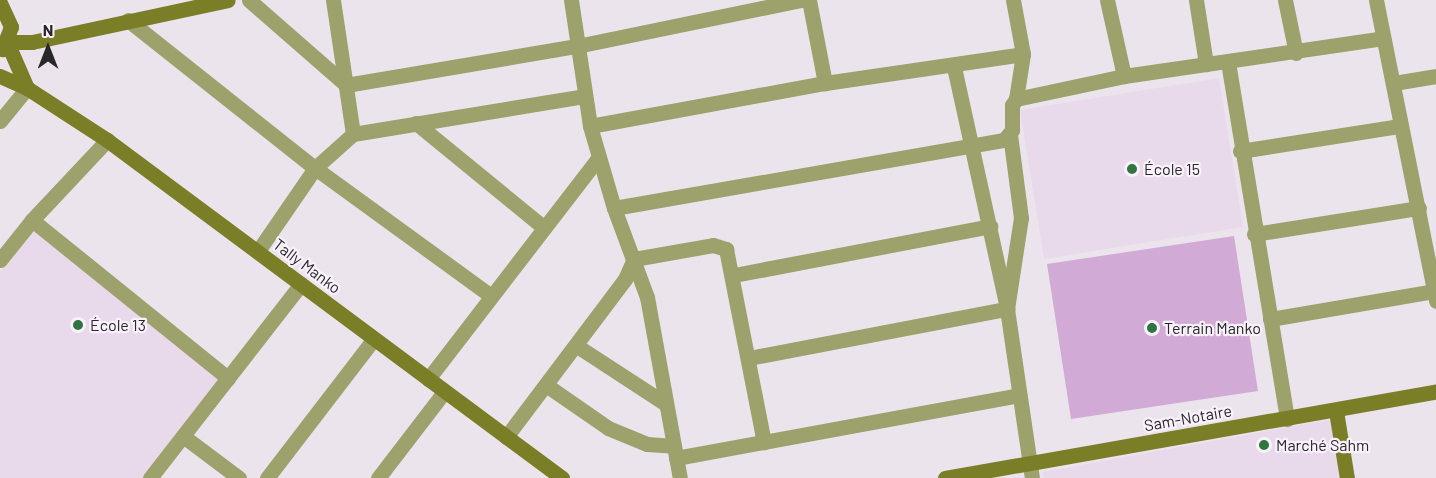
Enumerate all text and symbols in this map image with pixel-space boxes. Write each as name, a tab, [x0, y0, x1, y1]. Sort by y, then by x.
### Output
north arrow	[18, 18, 78, 78]
text: N	[43, 20, 53, 39]
place label: École 15	[1144, 159, 1200, 179]
marker: École 15	[1125, 162, 1139, 176]
street label: Tally Manko	[269, 234, 345, 298]
place label: École 13	[90, 315, 146, 335]
marker: École 13	[71, 318, 85, 332]
place label: Terrain Manko	[1164, 318, 1261, 338]
marker: Terrain Manko	[1145, 321, 1159, 335]
street label: Sam-Notaire	[1143, 401, 1233, 435]
place label: Marché Sahm	[1276, 435, 1369, 455]
marker: Marché Sahm	[1257, 438, 1271, 452]

